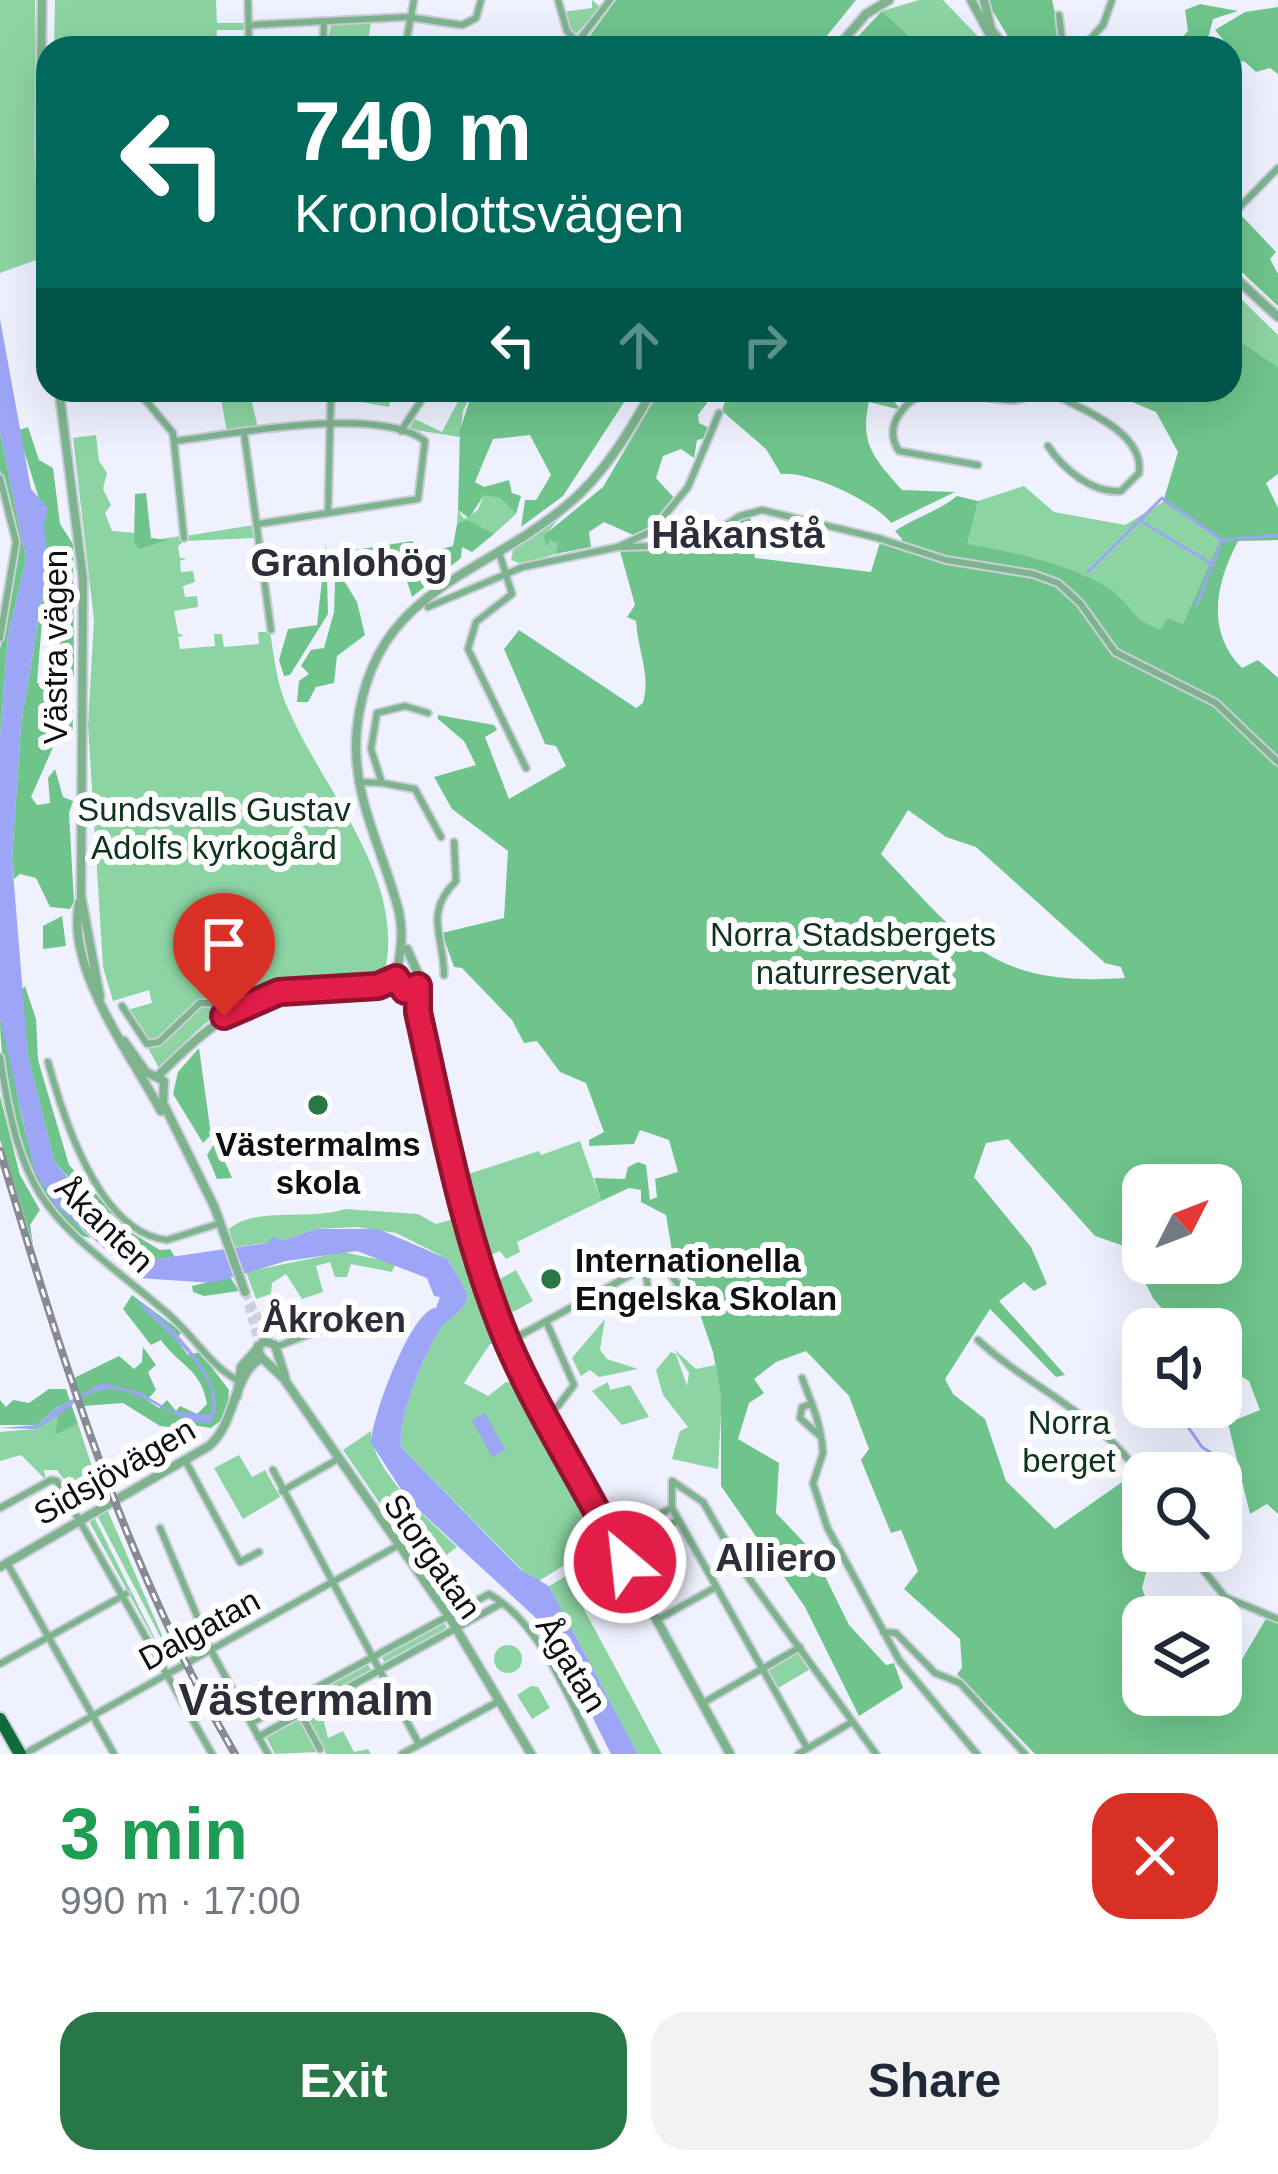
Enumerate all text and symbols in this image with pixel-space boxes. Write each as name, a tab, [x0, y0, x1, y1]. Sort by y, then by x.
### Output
icon: left	[96, 84, 252, 240]
text: 740 m	[294, 84, 532, 178]
text: Kronolottsvägen	[294, 183, 684, 243]
icon: left	[480, 312, 546, 378]
icon: ahead	[606, 312, 672, 378]
icon: right	[732, 312, 798, 378]
district label: Håkanstå	[651, 513, 825, 556]
district label: Granlohög	[250, 541, 448, 584]
street label: Västra vägen	[37, 550, 74, 744]
park label: Sundsvalls Gustav Adolfs kyrkogård	[77, 791, 351, 866]
pin	[173, 893, 275, 1016]
icon: arrive	[191, 911, 257, 977]
park label: Norra Stadsbergets naturreservat	[710, 916, 996, 991]
marker: Västermalms skola	[305, 1092, 331, 1118]
place label: Västermalms skola	[215, 1126, 421, 1201]
north arrow	[1122, 1164, 1242, 1284]
map controls	[1122, 1164, 1242, 1716]
street label: Åkanten	[48, 1169, 161, 1280]
place label: Internationella Engelska Skolan	[575, 1242, 837, 1317]
marker: Internationella Engelska Skolan	[538, 1266, 564, 1292]
district label: Åkroken	[262, 1299, 406, 1340]
button: sound	[1122, 1308, 1242, 1428]
park label: Norra berget	[1022, 1404, 1116, 1479]
street label: Sidsjövägen	[27, 1410, 201, 1532]
button: search	[1122, 1452, 1242, 1572]
street label: Storgatan	[376, 1487, 489, 1626]
position arrow	[562, 1499, 688, 1625]
district label: Alliero	[715, 1536, 837, 1579]
street label: Dalgatan	[133, 1581, 266, 1678]
button: layers	[1122, 1596, 1242, 1716]
street label: Ågatan	[529, 1610, 614, 1719]
district label: Västermalm	[178, 1674, 434, 1725]
button: close	[1092, 1793, 1218, 1919]
text: 3 min	[60, 1794, 248, 1874]
text: 990 m · 17:00	[60, 1879, 301, 1922]
button: Exit	[60, 2012, 627, 2150]
button: Share	[651, 2012, 1218, 2150]

